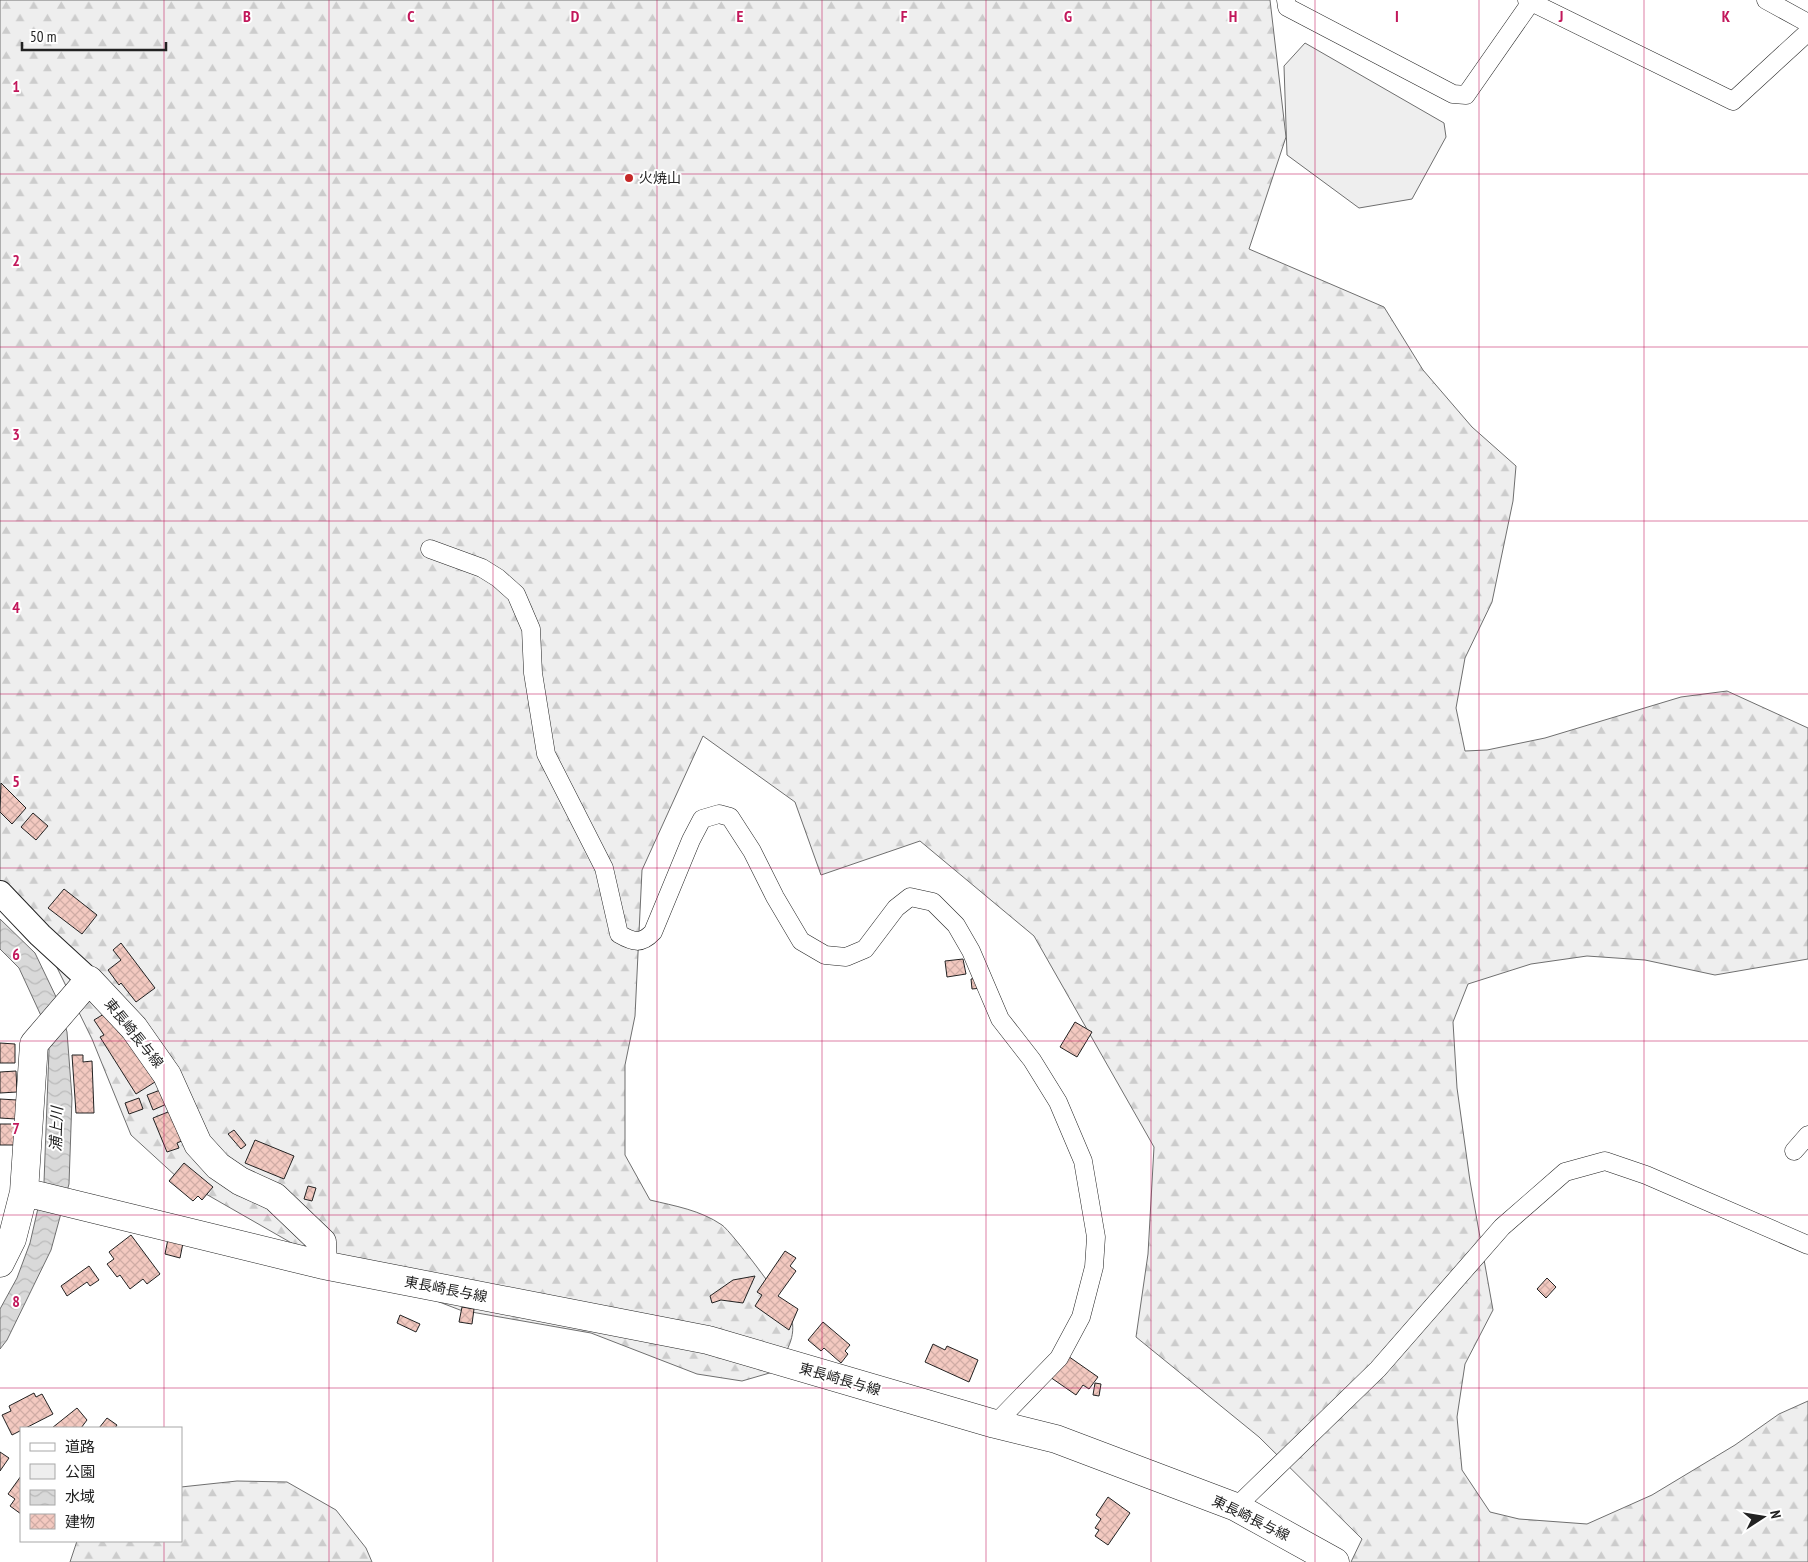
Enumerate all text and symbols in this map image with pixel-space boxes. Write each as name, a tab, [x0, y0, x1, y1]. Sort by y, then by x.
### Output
text: B	[243, 6, 251, 26]
text: C	[407, 6, 415, 26]
text: D	[571, 6, 580, 26]
text: E	[737, 6, 744, 26]
text: F	[901, 6, 908, 26]
text: G	[1064, 6, 1072, 26]
text: H	[1229, 6, 1237, 26]
text: I	[1395, 6, 1399, 26]
text: J	[1558, 6, 1563, 26]
text: K	[1722, 6, 1731, 26]
scale bar	[22, 20, 166, 52]
text: 50 m	[30, 27, 56, 46]
text: 1	[12, 76, 20, 96]
place label: 火焼山	[639, 169, 681, 187]
marker: 火焼山	[623, 172, 635, 184]
text: 2	[12, 250, 20, 270]
text: 3	[12, 424, 20, 444]
text: 4	[12, 597, 20, 617]
text: 5	[12, 771, 20, 791]
text: 6	[12, 944, 20, 964]
street label: 東長崎長与線	[101, 995, 167, 1071]
water label: 浦上川	[46, 1104, 66, 1152]
text: 7	[12, 1118, 20, 1138]
street label: 東長崎長与線	[403, 1272, 489, 1306]
text: 8	[12, 1291, 20, 1311]
street label: 東長崎長与線	[797, 1359, 883, 1399]
legend	[20, 1427, 182, 1542]
text: 道路	[65, 1437, 95, 1456]
text: 公園	[65, 1462, 95, 1481]
text: 水域	[65, 1487, 95, 1506]
street label: 東長崎長与線	[1209, 1491, 1293, 1545]
north arrow	[1738, 1492, 1788, 1542]
text: N	[1766, 1509, 1785, 1520]
text: 建物	[65, 1512, 95, 1531]

